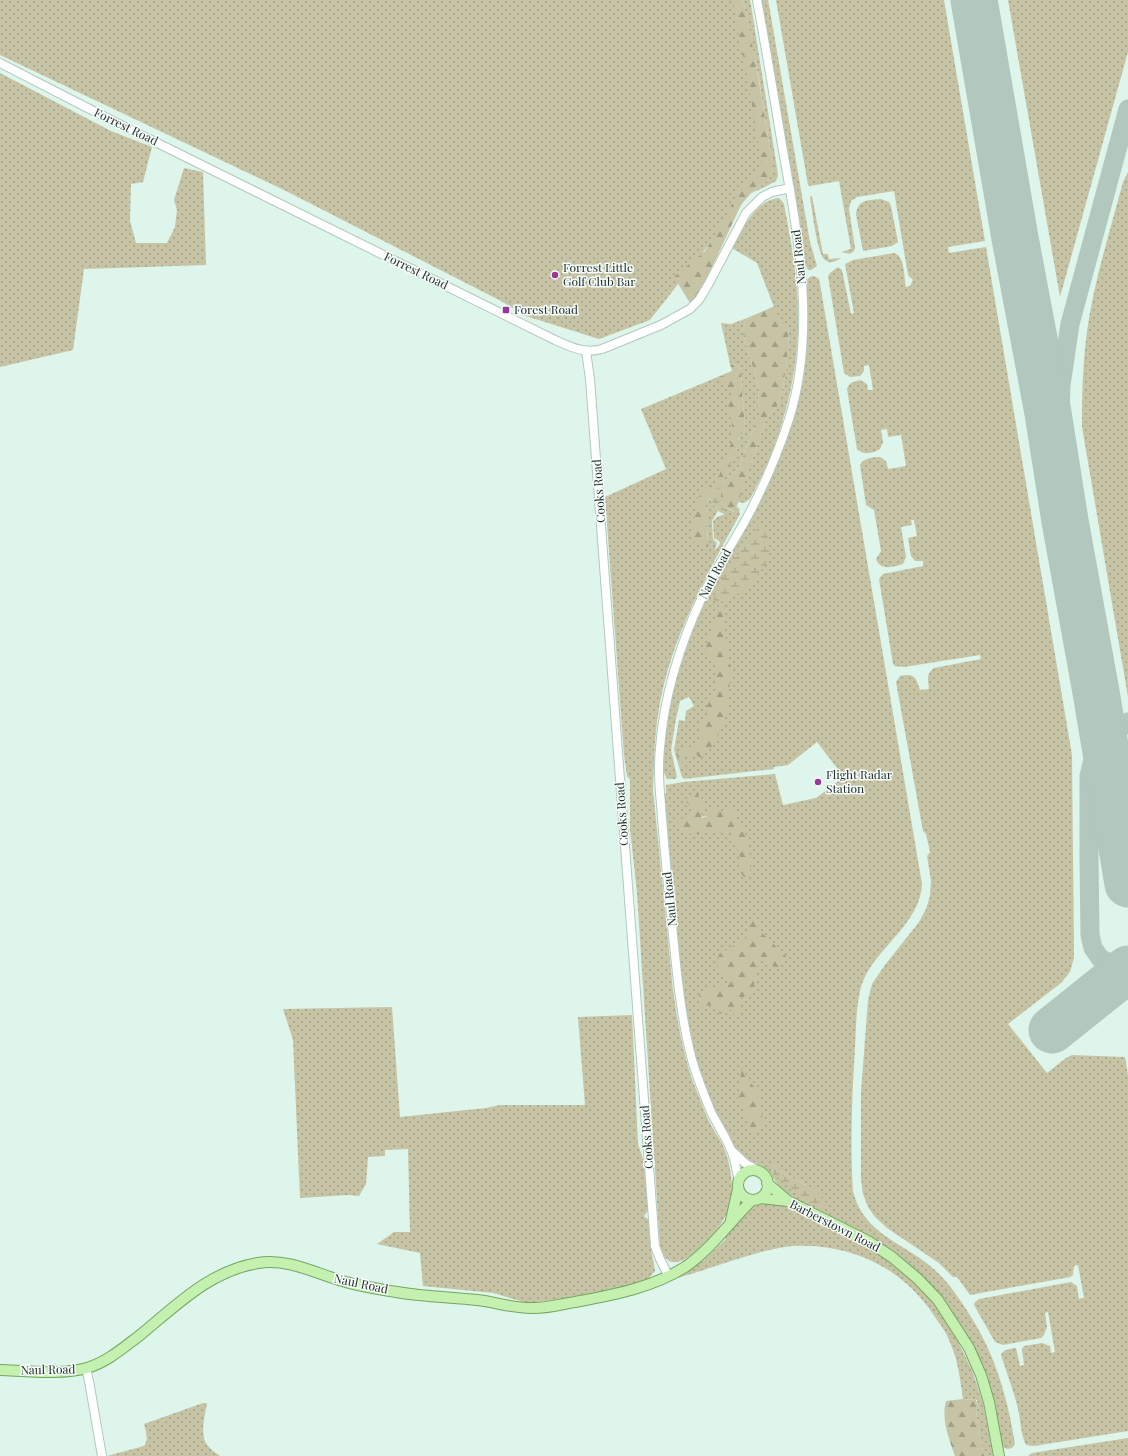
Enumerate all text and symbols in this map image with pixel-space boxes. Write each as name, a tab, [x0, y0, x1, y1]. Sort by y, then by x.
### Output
street label: Forrest Road	[92, 104, 161, 148]
street label: Naul Road	[787, 229, 809, 285]
street label: Forrest Road	[382, 248, 451, 292]
place label: Forrest Little Golf Club Bar	[563, 259, 636, 289]
marker: Forrest Little Golf Club Bar	[550, 270, 560, 280]
place label: Forest Road	[514, 301, 578, 317]
marker: Forest Road	[501, 305, 511, 315]
street label: Cooks Road	[588, 459, 608, 523]
street label: Naul Road	[694, 546, 734, 602]
place label: Flight Radar Station	[826, 766, 893, 796]
marker: Flight Radar Station	[813, 777, 823, 787]
street label: Cooks Road	[611, 782, 631, 846]
street label: Naul Road	[658, 871, 680, 927]
street label: Cooks Road	[636, 1105, 656, 1169]
street label: Barberstown Road	[787, 1195, 883, 1255]
street label: Naul Road	[333, 1269, 390, 1297]
street label: Naul Road	[20, 1361, 76, 1377]

